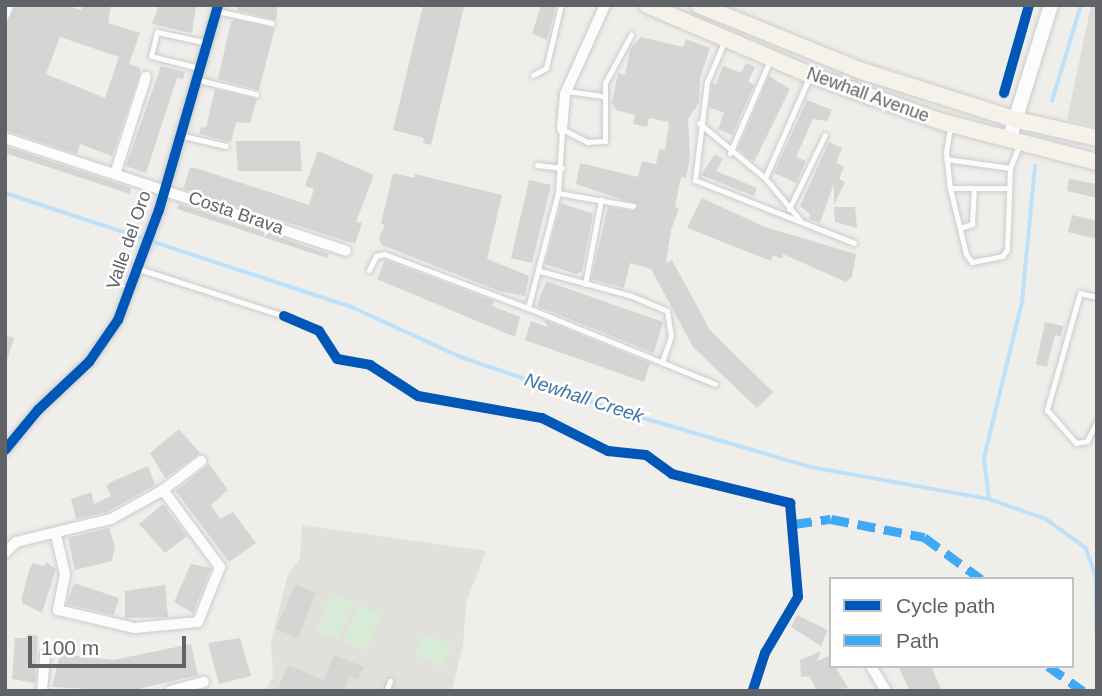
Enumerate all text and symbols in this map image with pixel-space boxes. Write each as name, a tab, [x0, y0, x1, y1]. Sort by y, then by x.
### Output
street label: Newhall Avenue	[803, 63, 933, 127]
street label: Costa Brava	[186, 187, 286, 239]
street label: Valle del Oro	[102, 188, 156, 292]
water label: Newhall Creek	[522, 368, 646, 428]
legend	[829, 577, 1074, 668]
text: Cycle path	[896, 594, 995, 617]
scale bar	[32, 622, 189, 666]
text: Path	[896, 629, 939, 652]
text: 100 m	[41, 636, 99, 659]

